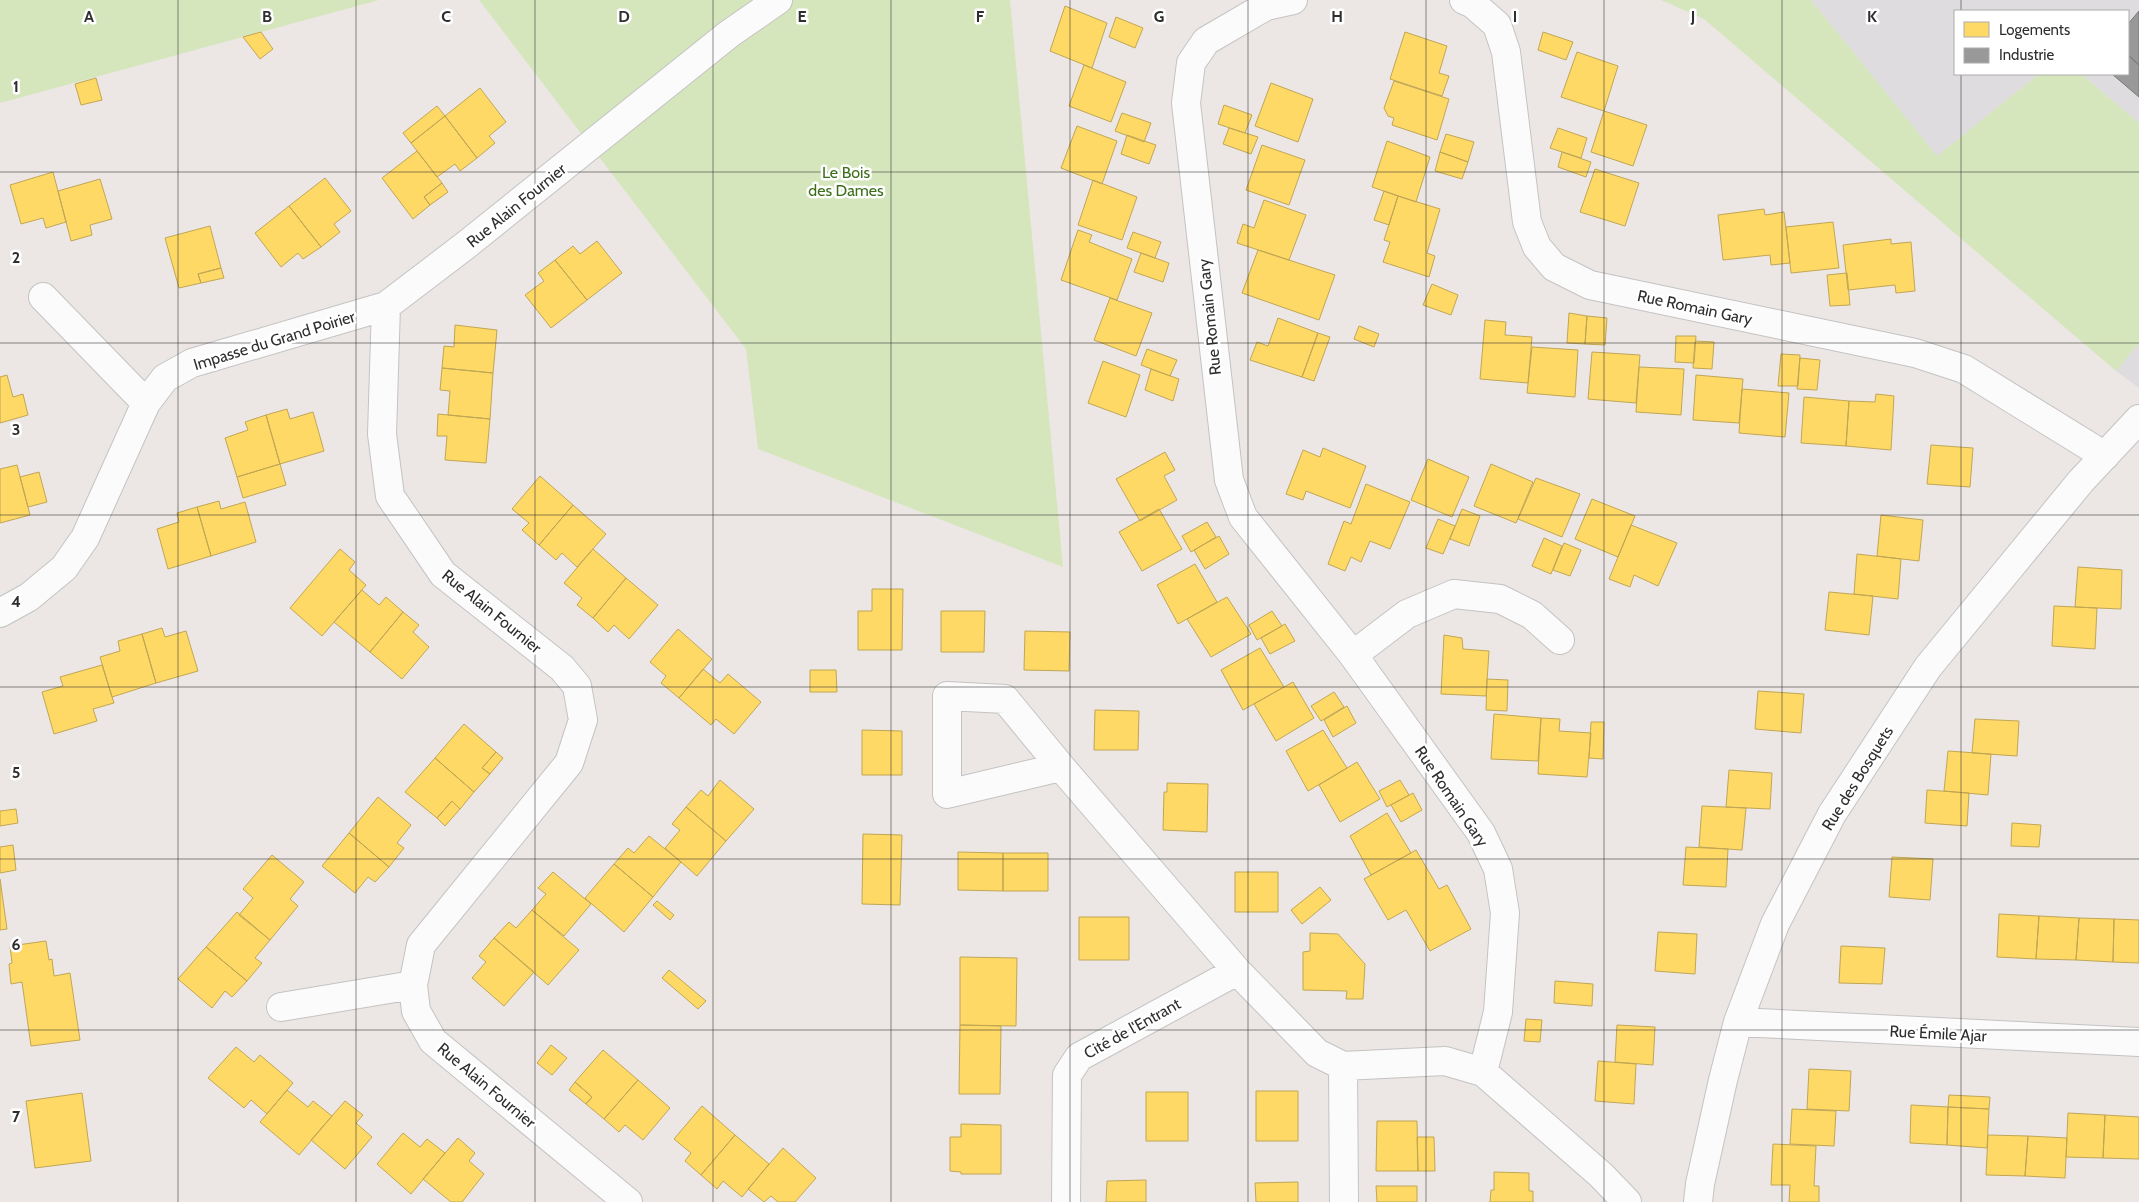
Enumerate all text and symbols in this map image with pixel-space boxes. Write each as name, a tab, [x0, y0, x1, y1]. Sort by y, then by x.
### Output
text: A	[84, 7, 94, 26]
text: B	[262, 7, 272, 26]
text: C	[441, 7, 451, 26]
text: D	[618, 7, 630, 26]
text: E	[797, 7, 807, 26]
text: F	[976, 7, 985, 26]
text: G	[1154, 7, 1164, 26]
text: H	[1331, 7, 1343, 26]
text: I	[1513, 7, 1517, 26]
text: J	[1690, 7, 1695, 26]
text: K	[1867, 7, 1877, 26]
legend	[1954, 10, 2129, 75]
text: Logements	[1999, 21, 2070, 39]
text: Industrie	[1999, 46, 2054, 64]
text: 1	[13, 77, 19, 96]
street label: Rue Alain Fournier	[463, 159, 571, 251]
park label: Le Bois des Dames	[808, 163, 884, 200]
text: 2	[12, 248, 20, 267]
street label: Rue Romain Gary	[1194, 258, 1225, 376]
street label: Rue Romain Gary	[1636, 286, 1754, 329]
street label: Impasse du Grand Poirier	[191, 307, 358, 374]
text: 3	[12, 420, 20, 439]
street label: Rue Alain Fournier	[438, 566, 546, 658]
text: 4	[11, 592, 21, 611]
street label: Rue des Bosquets	[1818, 722, 1897, 834]
street label: Rue Romain Gary	[1411, 742, 1492, 850]
text: 5	[12, 763, 20, 782]
text: 6	[12, 935, 21, 954]
street label: Cité de l'Entrant	[1081, 994, 1184, 1063]
street label: Rue Émile Ajar	[1889, 1021, 1988, 1046]
street label: Rue Alain Fournier	[434, 1039, 540, 1133]
text: 7	[12, 1107, 21, 1126]

